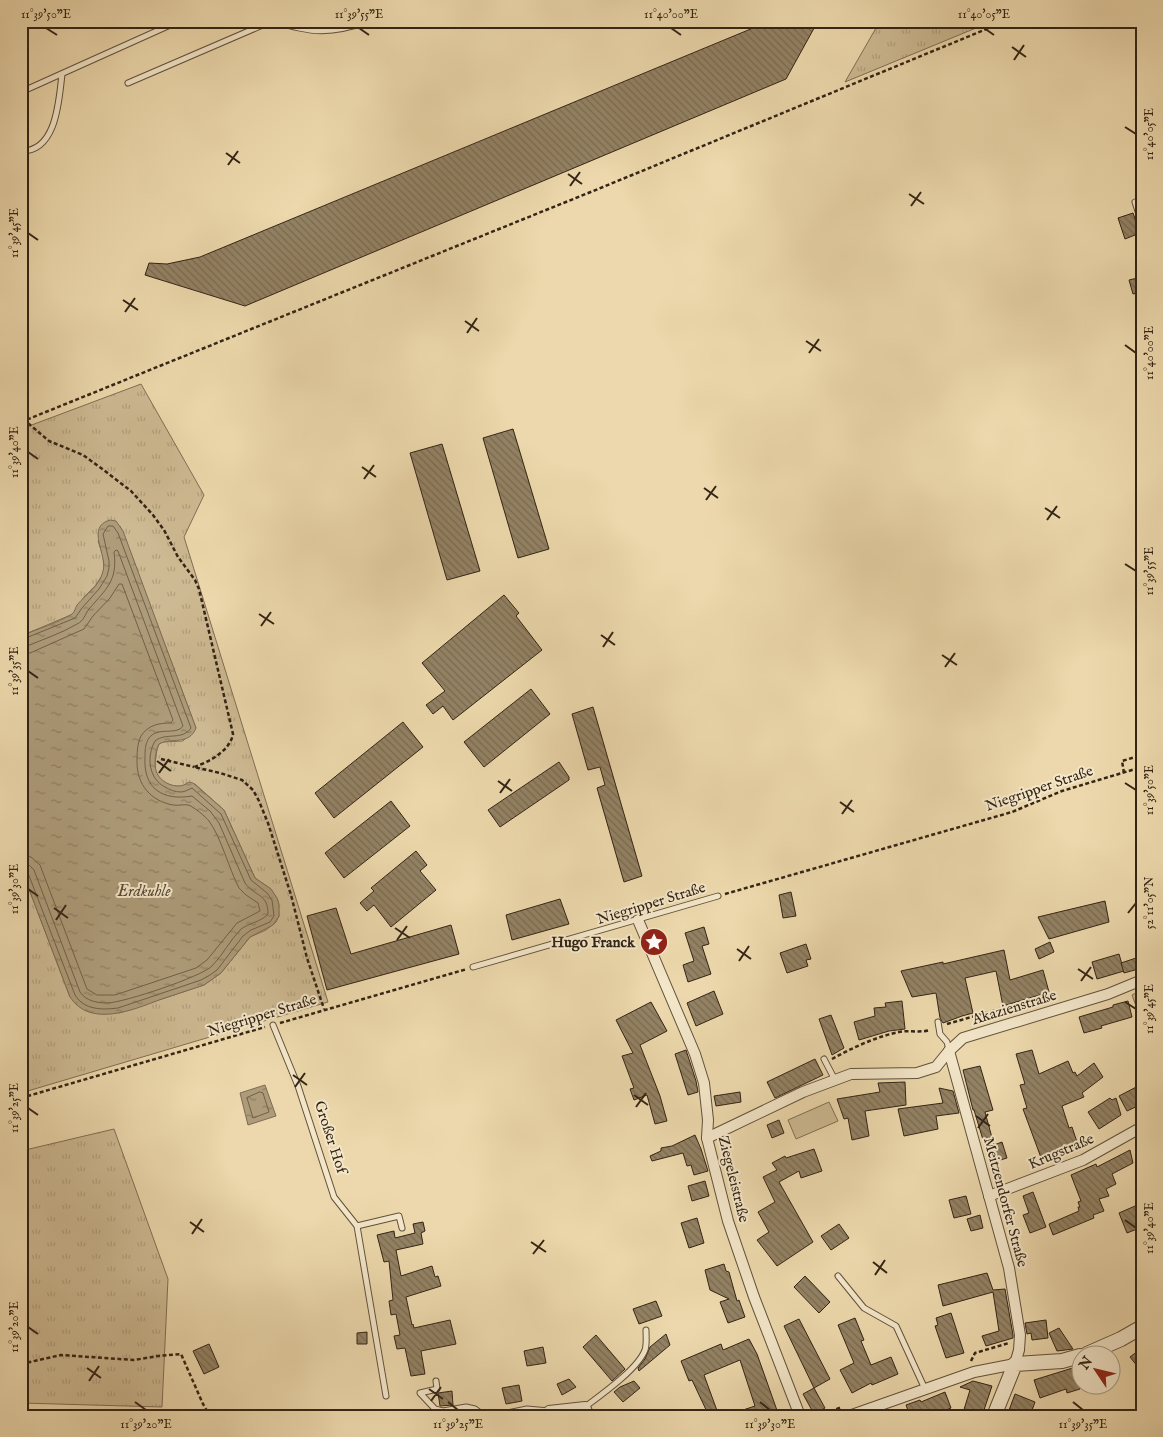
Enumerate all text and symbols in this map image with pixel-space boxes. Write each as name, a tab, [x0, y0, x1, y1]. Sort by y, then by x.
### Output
text: 11°39'50"E	[21, 7, 71, 22]
text: 11°39'55"E	[335, 7, 383, 22]
text: 11°40'00"E	[644, 7, 698, 22]
text: 11°40'05"E	[958, 7, 1010, 22]
text: 11°40'05"E	[1142, 108, 1157, 160]
text: 11°39'45"E	[7, 208, 22, 258]
text: 11°40'00"E	[1142, 326, 1157, 380]
text: 11°39'40"E	[7, 426, 22, 478]
text: 11°39'55"E	[1142, 547, 1157, 595]
text: 11°39'35"E	[7, 647, 22, 695]
street label: Niegripper Straße	[983, 761, 1096, 816]
text: 11°39'50"E	[1142, 765, 1157, 815]
text: 11°39'30"E	[7, 864, 22, 914]
text: 52°11'05"N	[1142, 876, 1157, 929]
street label: Niegripper Straße	[594, 878, 708, 929]
water label: Erdkuhle	[116, 882, 171, 902]
place icon: Hugo Franck	[639, 927, 669, 957]
place label: Hugo Franck	[551, 933, 636, 952]
text: 11°39'45"E	[1142, 984, 1157, 1034]
street label: Akazienstraße	[969, 986, 1059, 1030]
street label: Niegripper Straße	[205, 990, 319, 1041]
text: 11°39'25"E	[7, 1083, 22, 1133]
street label: Großer Hof	[310, 1099, 352, 1178]
street label: Krugstraße	[1026, 1129, 1097, 1174]
street label: Ziegeleistraße	[714, 1134, 753, 1224]
street label: Meitzendorfer Straße	[979, 1135, 1032, 1269]
text: 11°39'40"E	[1142, 1202, 1157, 1254]
text: 11°39'20"E	[7, 1301, 22, 1353]
north arrow	[1070, 1344, 1120, 1394]
text: N	[1075, 1353, 1097, 1374]
text: 11°39'20"E	[120, 1417, 172, 1432]
text: 11°39'25"E	[433, 1417, 483, 1432]
text: 11°39'30"E	[745, 1417, 795, 1432]
text: 11°39'35"E	[1059, 1417, 1107, 1432]

